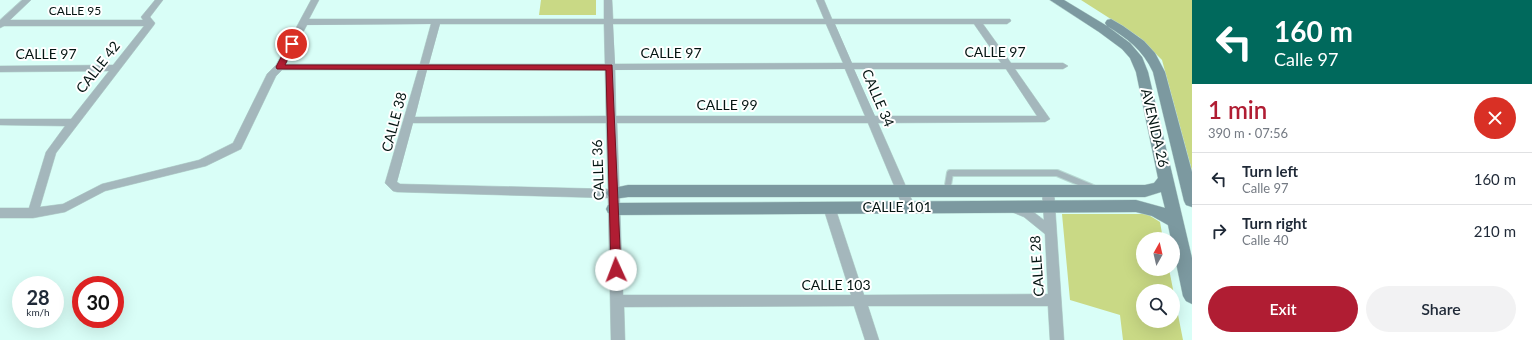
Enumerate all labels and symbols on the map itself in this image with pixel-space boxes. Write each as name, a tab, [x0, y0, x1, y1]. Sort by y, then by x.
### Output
street label: CALLE 95	[49, 3, 101, 18]
pin	[275, 27, 309, 61]
street label: CALLE 42	[72, 37, 123, 96]
street label: CALLE 97	[964, 43, 1026, 60]
street label: CALLE 97	[640, 44, 702, 61]
street label: CALLE 97	[15, 45, 77, 62]
street label: CALLE 34	[859, 66, 898, 129]
street label: AVENIDA 26	[1138, 87, 1173, 169]
street label: CALLE 38	[377, 90, 410, 154]
street label: CALLE 99	[696, 96, 758, 113]
street label: CALLE 36	[588, 139, 607, 201]
street label: CALLE 101	[862, 198, 932, 215]
north arrow	[1136, 232, 1180, 276]
street label: CALLE 28	[1026, 235, 1047, 297]
position arrow	[595, 249, 637, 291]
speed limit sign: 30	[72, 276, 124, 328]
street label: CALLE 103	[801, 276, 871, 293]

